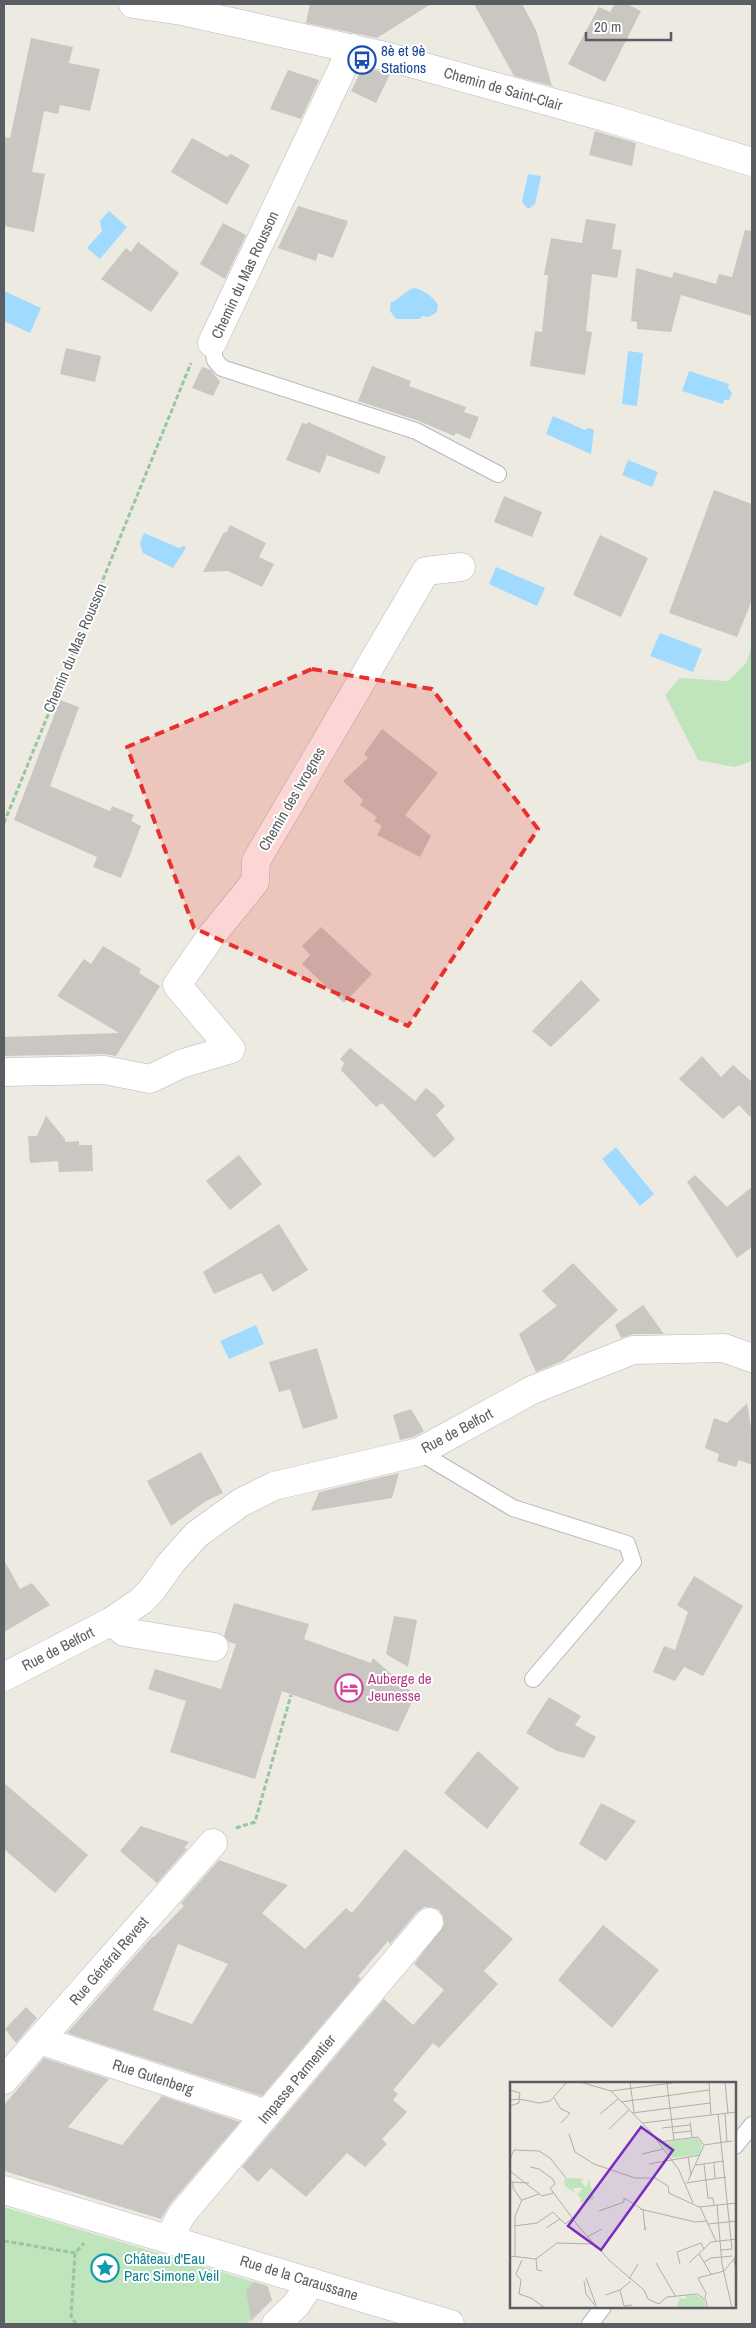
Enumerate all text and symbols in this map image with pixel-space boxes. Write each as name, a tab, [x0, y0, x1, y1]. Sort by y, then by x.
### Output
scale bar	[586, 10, 671, 42]
text: 20 m	[594, 16, 621, 37]
place label: 8è et 9è Stations	[381, 40, 426, 78]
bus stop icon: 8è et 9è Stations	[347, 45, 377, 75]
street label: Chemin de Saint-Clair	[441, 62, 565, 115]
street label: Chemin du Mas Rousson	[206, 207, 283, 342]
street label: Chemin du Mas Rousson	[38, 580, 111, 716]
street label: Chemin des Ivrognes	[253, 743, 330, 855]
street label: Rue de Belfort	[417, 1403, 497, 1458]
street label: Rue de Belfort	[18, 1621, 98, 1676]
place label: Auberge de Jeunesse	[367, 1668, 432, 1706]
hotel icon: Auberge de Jeunesse	[334, 1673, 364, 1703]
street label: Rue Général Revest	[64, 1911, 153, 2010]
street label: Impasse Parmentier	[253, 2030, 340, 2128]
street label: Rue Gutenberg	[110, 2054, 197, 2100]
inset map	[510, 2082, 736, 2308]
place label: Château d'Eau Parc Simone Veil	[124, 2248, 219, 2286]
street label: Rue de la Caraussane	[238, 2250, 361, 2306]
place icon: Château d'Eau Parc Simone Veil	[90, 2253, 120, 2283]

